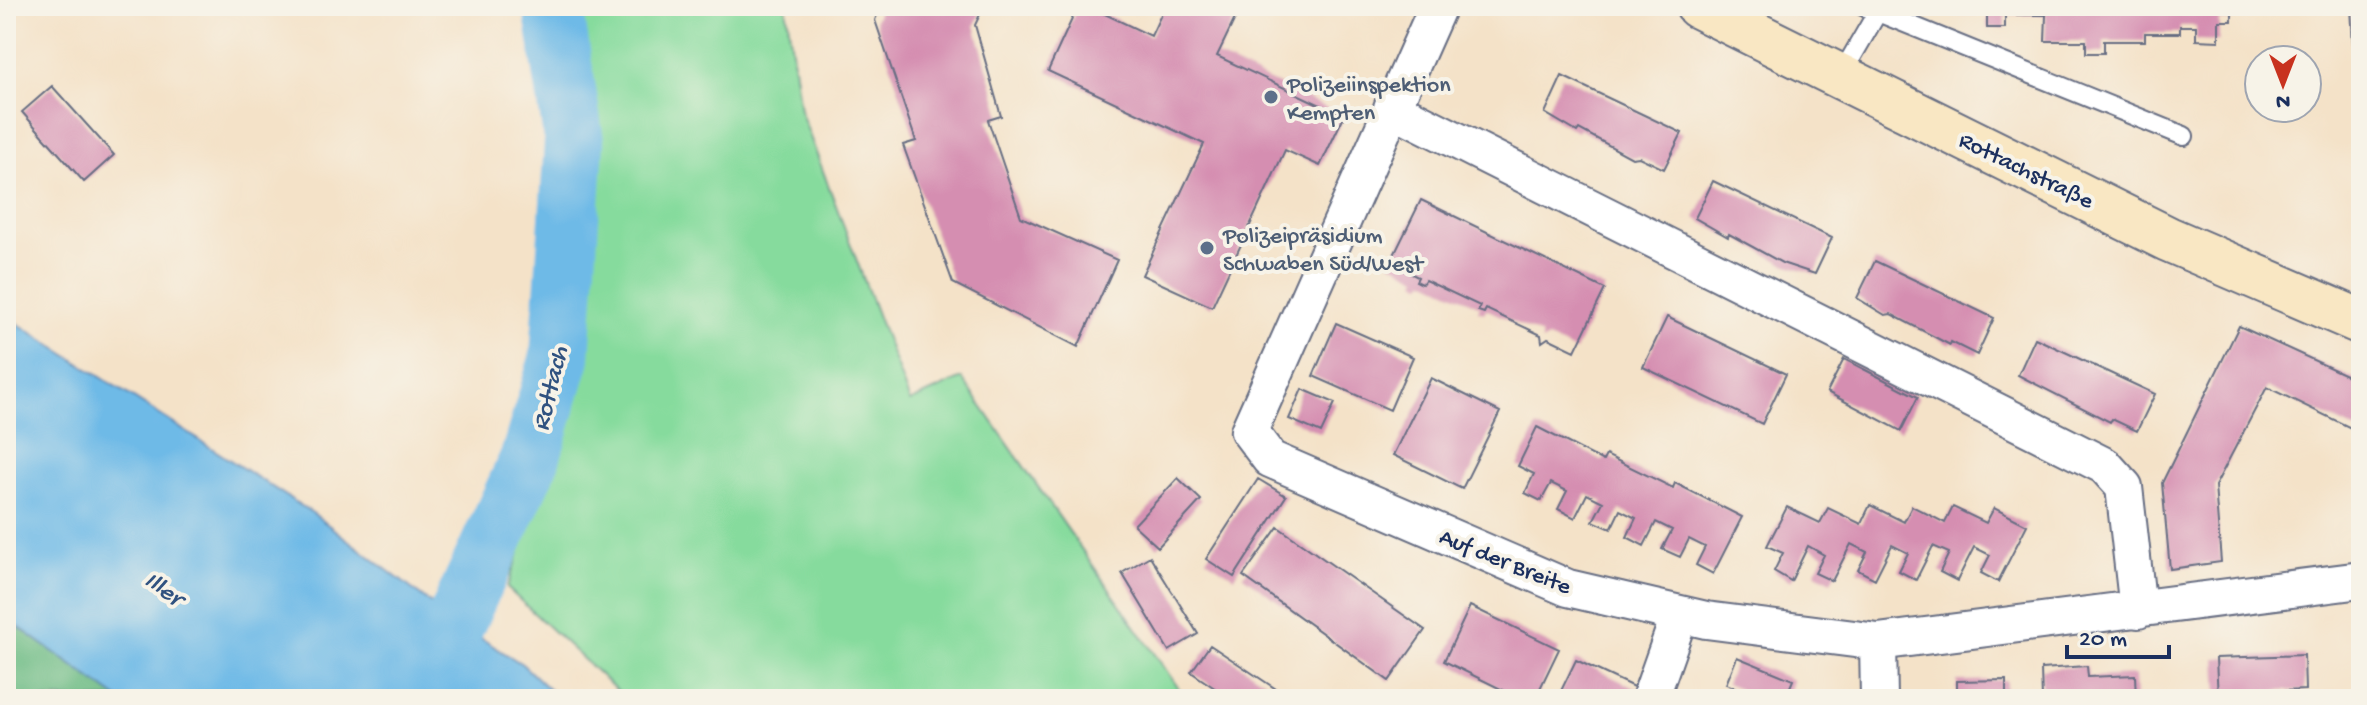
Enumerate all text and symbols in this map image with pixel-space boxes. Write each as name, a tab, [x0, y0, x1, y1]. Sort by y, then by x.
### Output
north arrow	[2243, 44, 2323, 124]
place label: Polizeiinspektion Kempten	[1286, 72, 1451, 129]
text: N	[2276, 87, 2290, 113]
marker: Polizeiinspektion Kempten	[1262, 88, 1280, 106]
street label: Rottachstraße	[1953, 127, 2098, 218]
place label: Polizeipräsidium Schwaben Süd/West	[1222, 223, 1425, 280]
marker: Polizeipräsidium Schwaben Süd/West	[1198, 239, 1216, 257]
water label: Rottach	[527, 343, 578, 434]
street label: Auf der Breite	[1435, 524, 1575, 603]
water label: Iller	[137, 566, 192, 618]
scale bar	[2067, 609, 2169, 659]
text: 20 m	[2079, 626, 2127, 655]

